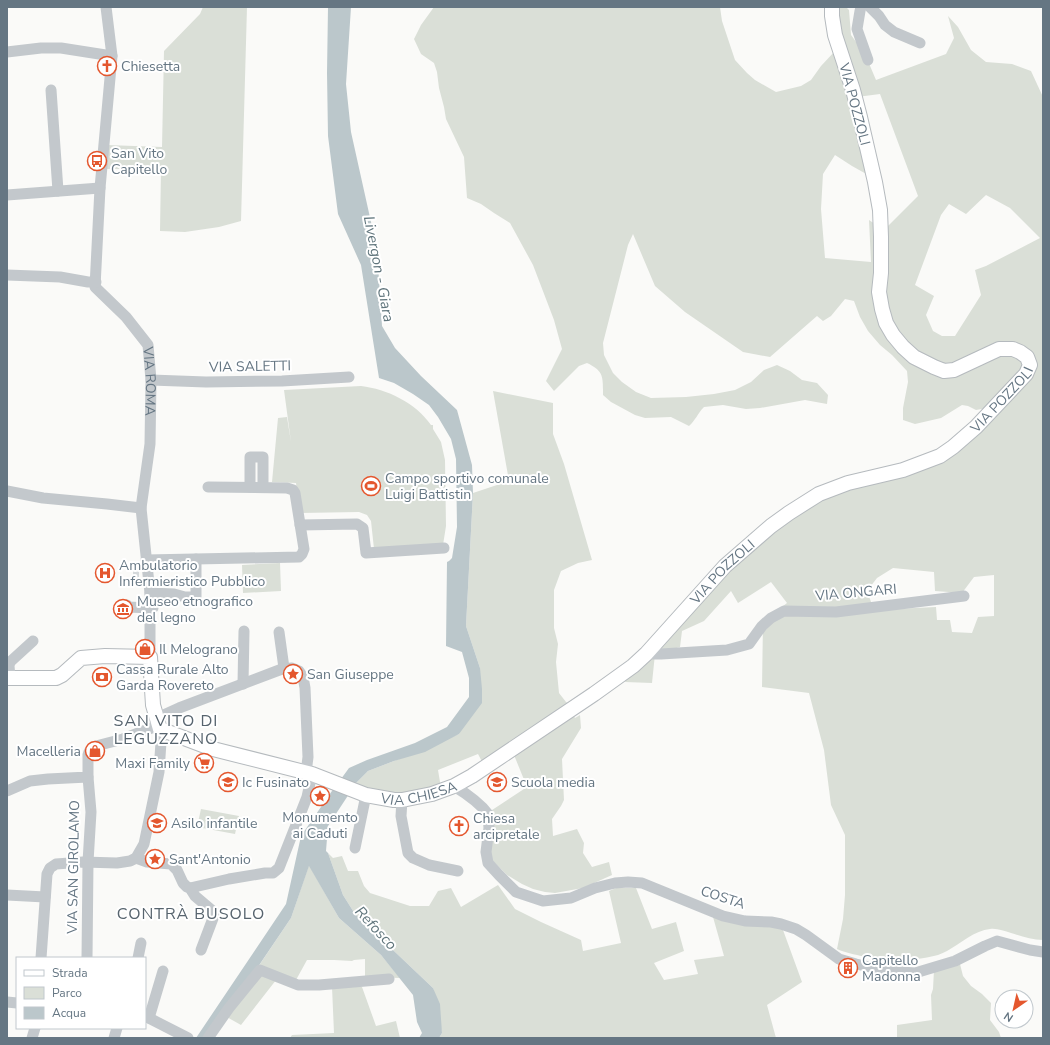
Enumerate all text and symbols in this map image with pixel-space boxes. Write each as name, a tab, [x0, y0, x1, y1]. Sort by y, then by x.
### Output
church icon: Chiesetta	[96, 55, 118, 77]
place label: Chiesetta	[121, 57, 180, 76]
street label: VIA POZZOLI	[834, 60, 875, 147]
place label: San Vito Capitello	[111, 144, 168, 179]
bus stop icon: San Vito Capitello	[86, 150, 108, 172]
water label: Livergon - Giara	[359, 214, 399, 324]
street label: VIA ROMA	[138, 345, 160, 416]
street label: VIA SALETTI	[208, 356, 291, 377]
street label: VIA POZZOLI	[966, 364, 1038, 438]
place label: Campo sportivo comunale Luigi Battistin	[385, 469, 549, 504]
sports icon: Campo sportivo comunale Luigi Battistin	[360, 475, 382, 497]
street label: VIA POZZOLI	[685, 535, 759, 609]
place label: Ambulatorio Infermieristico Pubblico	[119, 556, 266, 591]
hospital icon: Ambulatorio Infermieristico Pubblico	[94, 562, 116, 584]
street label: VIA ONGARI	[814, 579, 897, 606]
place label: Museo etnografico del legno	[137, 592, 253, 627]
museum icon: Museo etnografico del legno	[112, 598, 134, 620]
shop icon: Il Melograno	[134, 638, 156, 660]
place label: Il Melograno	[159, 640, 238, 659]
place label: Cassa Rurale Alto Garda Rovereto	[116, 660, 229, 695]
place icon: San Giuseppe	[282, 663, 304, 685]
place label: San Giuseppe	[307, 665, 394, 684]
bank icon: Cassa Rurale Alto Garda Rovereto	[91, 666, 113, 688]
district label: SAN VITO DI LEGUZZANO	[114, 710, 218, 750]
shop icon: Macelleria	[84, 740, 106, 762]
place label: Macelleria	[16, 742, 81, 761]
supermarket icon: Maxi Family	[193, 752, 215, 774]
place label: Maxi Family	[115, 754, 191, 773]
school or university icon: Ic Fusinato	[217, 771, 239, 793]
school or university icon: Scuola media	[486, 771, 508, 793]
place label: Ic Fusinato	[242, 773, 309, 792]
place label: Scuola media	[511, 773, 595, 792]
street label: VIA CHIESA	[378, 777, 460, 810]
place icon: Monumento ai Caduti	[309, 785, 331, 807]
street label: VIA SAN GIROLAMO	[63, 800, 84, 935]
place label: Monumento ai Caduti	[282, 808, 358, 843]
place label: Chiesa arcipretale	[473, 809, 539, 844]
school or university icon: Asilo infantile	[146, 812, 168, 834]
place label: Asilo infantile	[171, 814, 257, 833]
church icon: Chiesa arcipretale	[448, 815, 470, 837]
place icon: Sant'Antonio	[144, 848, 166, 870]
place label: Sant'Antonio	[169, 850, 251, 869]
street label: COSTA	[698, 881, 748, 914]
water label: Refosco	[351, 902, 401, 954]
district label: CONTRÀ BUSOLO	[117, 903, 265, 925]
place label: Capitello Madonna	[862, 951, 921, 986]
legend	[16, 957, 146, 1029]
building icon: Capitello Madonna	[837, 957, 859, 979]
text: Strada	[52, 965, 88, 981]
text: Parco	[52, 985, 82, 1001]
north arrow	[994, 989, 1034, 1029]
text: Acqua	[52, 1005, 86, 1021]
text: N	[1001, 1008, 1016, 1025]

